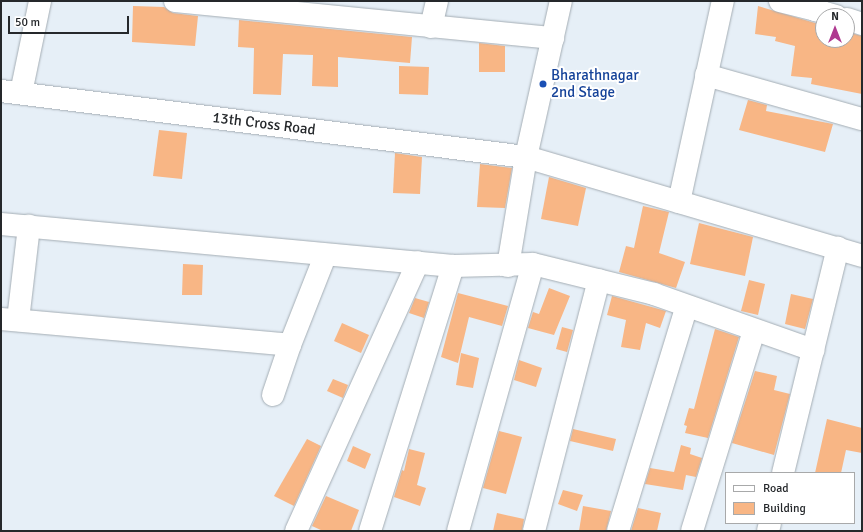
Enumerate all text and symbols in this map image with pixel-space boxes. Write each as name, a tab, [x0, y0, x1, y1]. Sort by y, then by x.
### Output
scale bar	[10, 8, 131, 34]
north arrow	[815, 8, 855, 48]
text: N	[831, 10, 839, 23]
text: 50 m	[15, 15, 40, 30]
place label: Bharathnagar 2nd Stage	[551, 66, 639, 101]
marker: Bharathnagar 2nd Stage	[538, 79, 548, 89]
street label: 13th Cross Road	[212, 109, 316, 139]
legend	[725, 472, 855, 524]
text: Road	[763, 481, 789, 496]
text: Building	[763, 501, 806, 516]

